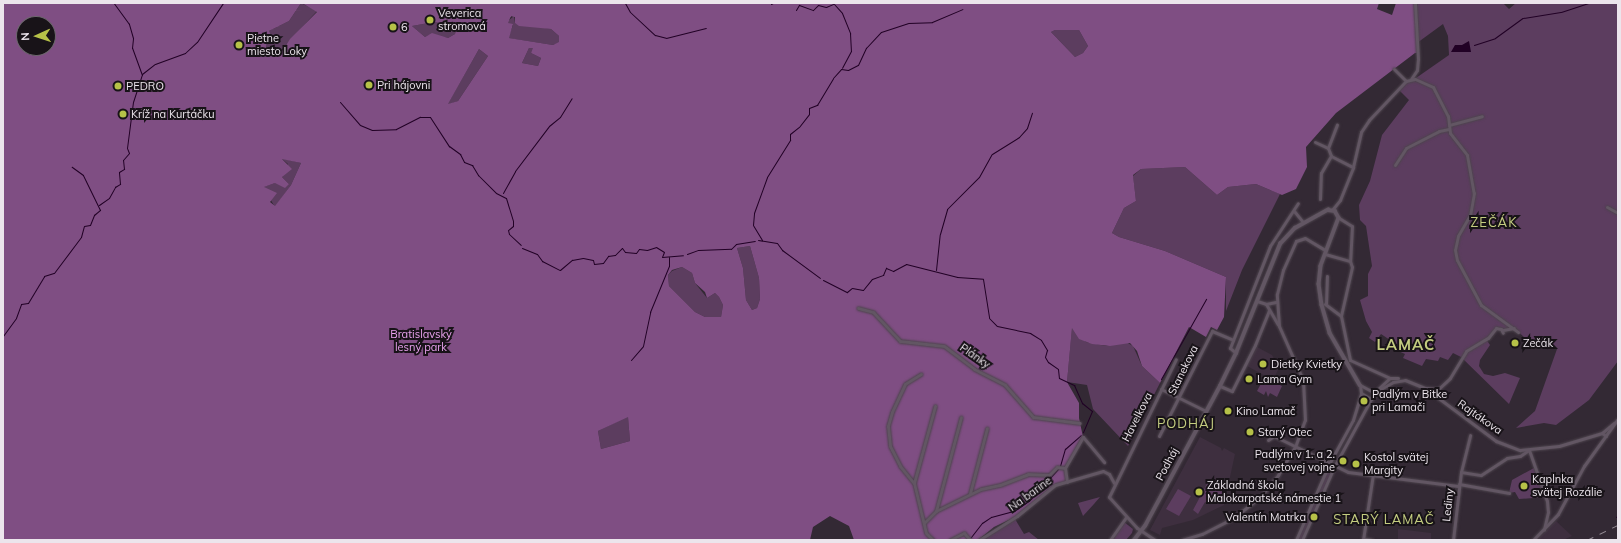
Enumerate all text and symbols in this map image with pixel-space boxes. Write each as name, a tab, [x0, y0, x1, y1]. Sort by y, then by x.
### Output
place label: Veverica stromová	[438, 7, 486, 33]
marker: Veverica stromová	[425, 15, 435, 25]
north arrow	[16, 16, 56, 56]
place label: 6	[401, 20, 408, 34]
marker: 6	[388, 22, 398, 32]
text: N	[18, 32, 32, 41]
place label: Pietne miesto Loky	[247, 32, 307, 58]
marker: Pietne miesto Loky	[234, 40, 244, 50]
place label: Pri hájovni	[377, 78, 430, 92]
place label: PEDRO	[126, 79, 164, 93]
marker: Pri hájovni	[364, 80, 374, 90]
marker: PEDRO	[113, 81, 123, 91]
place label: Kríž na Kurtáčku	[131, 107, 214, 121]
marker: Kríž na Kurtáčku	[118, 109, 128, 119]
district label: ZEČÁK	[1471, 214, 1517, 230]
park label: Bratislavský lesný park	[390, 328, 452, 354]
district label: LAMAČ	[1377, 336, 1435, 354]
place label: Zečák	[1523, 336, 1553, 350]
marker: Zečák	[1510, 338, 1520, 348]
street label: Plánky	[957, 341, 993, 371]
street label: Stanekova	[1165, 343, 1201, 397]
place label: Dietky Kvietky	[1271, 357, 1342, 371]
marker: Dietky Kvietky	[1258, 359, 1268, 369]
place label: Lama Gym	[1257, 372, 1312, 386]
marker: Lama Gym	[1244, 374, 1254, 384]
place label: Padlým v Bitke pri Lamači	[1372, 388, 1447, 414]
street label: Havelkova	[1119, 390, 1155, 444]
marker: Padlým v Bitke pri Lamači	[1359, 396, 1369, 406]
street label: Rajtákova	[1455, 397, 1505, 437]
place label: Kino Lamač	[1236, 404, 1295, 418]
marker: Kino Lamač	[1223, 406, 1233, 416]
district label: PODHÁJ	[1157, 415, 1215, 431]
place label: Starý Otec	[1258, 425, 1312, 439]
marker: Starý Otec	[1245, 427, 1255, 437]
street label: Podháj	[1153, 445, 1181, 483]
place label: Padlým v 1. a 2. svetovej vojne	[1255, 448, 1335, 474]
place label: Kostol svätej Margity	[1364, 451, 1428, 477]
marker: Padlým v 1. a 2. svetovej vojne	[1338, 456, 1348, 466]
marker: Kostol svätej Margity	[1351, 459, 1361, 469]
place label: Kaplnka svätej Rozálie	[1532, 473, 1602, 499]
street label: Na barine	[1006, 474, 1054, 514]
place label: Základná škola Malokarpatské námestie 1	[1207, 479, 1341, 505]
marker: Kaplnka svätej Rozálie	[1519, 481, 1529, 491]
marker: Základná škola Malokarpatské námestie 1	[1194, 487, 1204, 497]
street label: Lediny	[1440, 488, 1456, 522]
place label: Valentín Matrka	[1225, 510, 1306, 524]
district label: STARÝ LAMAČ	[1333, 511, 1435, 527]
marker: Valentín Matrka	[1309, 512, 1319, 522]

